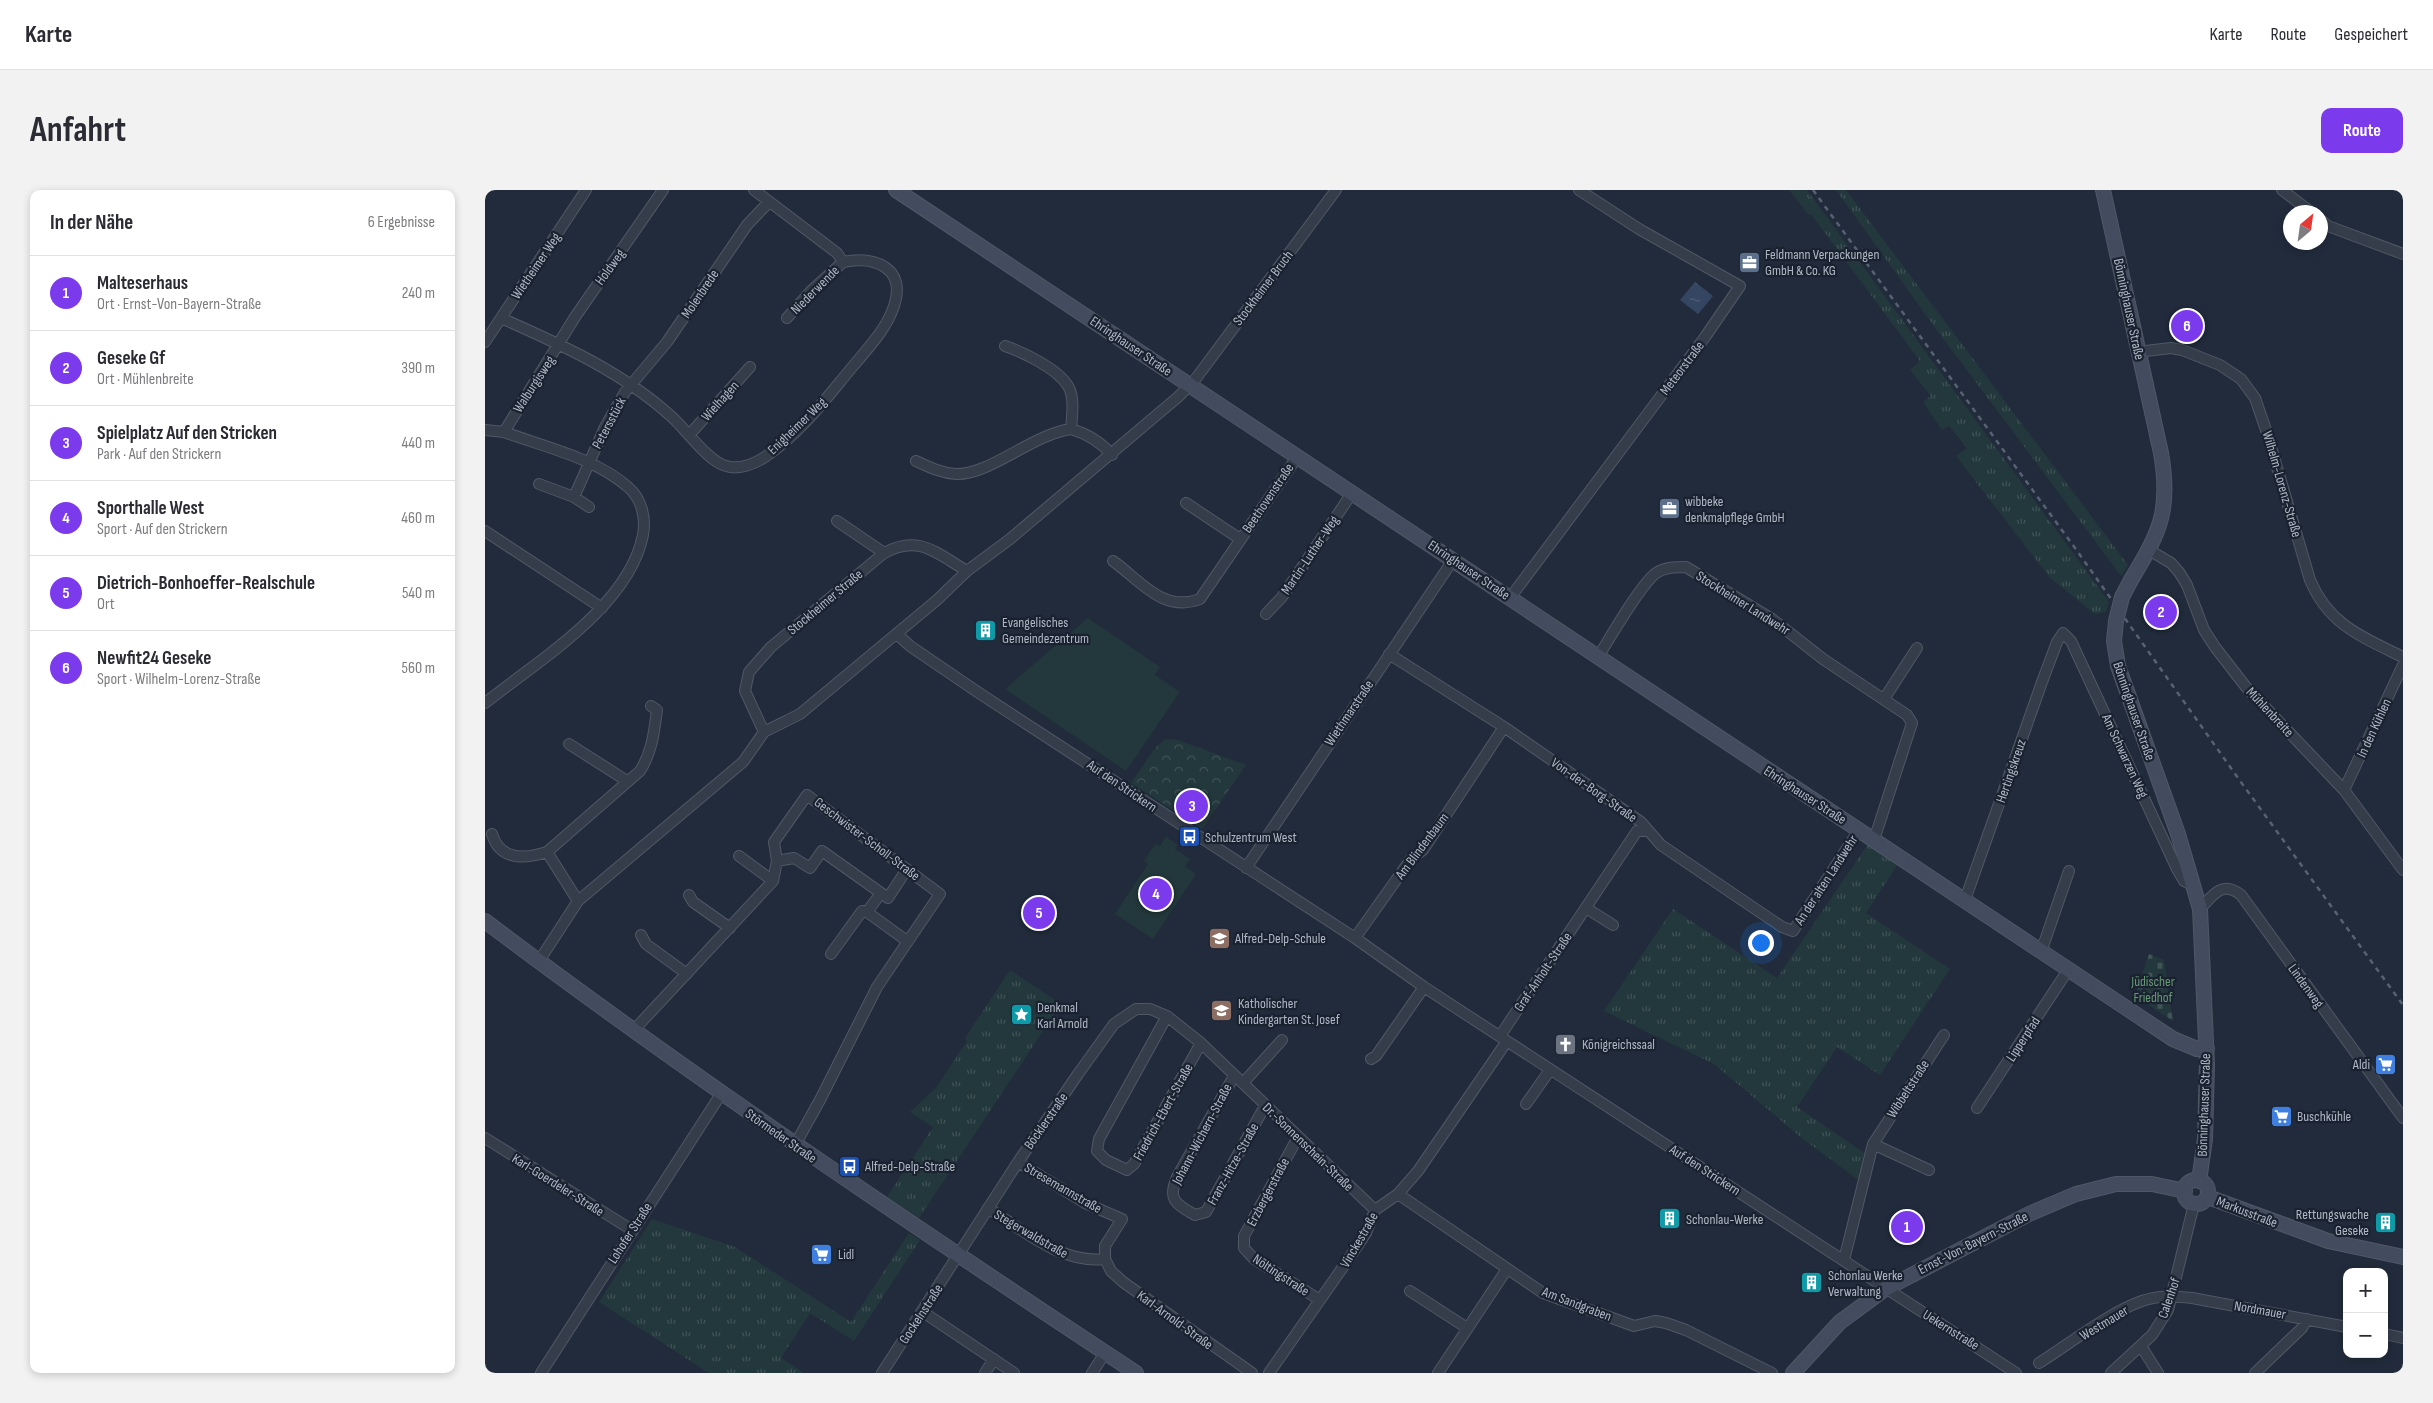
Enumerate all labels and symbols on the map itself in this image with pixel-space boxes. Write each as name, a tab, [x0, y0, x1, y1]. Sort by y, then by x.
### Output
north arrow	[2283, 205, 2328, 250]
street label: Wietheimer Weg	[507, 229, 565, 303]
street label: Holdweg	[591, 245, 629, 288]
place label: Feldmann Verpackungen GmbH & Co. KG	[1765, 246, 1879, 279]
street label: Stockheimer Bruch	[1229, 247, 1297, 329]
office icon: Feldmann Verpackungen GmbH & Co. KG	[1737, 250, 1761, 274]
street label: Bönninghauser Straße	[2110, 257, 2148, 361]
street label: Niederwende	[787, 262, 843, 318]
street label: Molenbrede	[678, 266, 722, 322]
pin: 6	[2171, 307, 2203, 345]
street label: Ehringhauser Straße	[1087, 312, 1175, 380]
street label: Meteorstraße	[1656, 338, 1708, 398]
street label: Walburgisweg	[509, 352, 559, 416]
street label: Wielhagen	[697, 377, 743, 425]
street label: Petersstück	[588, 394, 630, 452]
street label: Enigheimer Weg	[764, 394, 830, 458]
street label: Wilhelm-Lorenz-Straße	[2259, 429, 2305, 539]
street label: Beethovenstraße	[1238, 460, 1298, 536]
place label: wibbeke denkmalpflege GmbH	[1685, 493, 1785, 526]
office icon: wibbeke denkmalpflege GmbH	[1657, 497, 1681, 521]
street label: Martin-Luther-Weg	[1277, 512, 1343, 598]
street label: Ehringhauser Straße	[1425, 536, 1513, 604]
street label: Stockheimer Straße	[784, 566, 866, 638]
street label: Stockheimer Landwehr	[1693, 567, 1793, 639]
pin: 2	[2145, 593, 2177, 631]
place label: Evangelisches Gemeindezentrum	[1002, 614, 1089, 647]
building icon: Evangelisches Gemeindezentrum	[974, 618, 998, 642]
street label: Bönninghauser Straße	[2109, 659, 2159, 763]
street label: Wiethmarstraße	[1321, 677, 1377, 749]
street label: Mühlenbreite	[2243, 684, 2297, 740]
street label: In den Kühlen	[2353, 696, 2395, 760]
street label: Am Schwarzen Weg	[2098, 710, 2152, 801]
street label: Hertingskreuz	[1992, 737, 2030, 805]
street label: Von-der-Borg-Straße	[1548, 754, 1640, 826]
street label: Auf den Strickern	[1083, 756, 1160, 816]
street label: Ehringhauser Straße	[1761, 762, 1849, 828]
pin: 3	[1176, 787, 1208, 825]
street label: Geschwister-Scholl-Straße	[811, 794, 923, 884]
street label: Am Blindenbaum	[1391, 809, 1452, 883]
bus stop icon: Schulzentrum West	[1177, 825, 1201, 849]
place label: Schulzentrum West	[1205, 829, 1297, 846]
street label: An der alten Landwehr	[1790, 832, 1861, 929]
pin: 4	[1140, 875, 1172, 913]
pin: 5	[1023, 894, 1055, 932]
school or university icon: Alfred-Delp-Schule	[1207, 926, 1231, 950]
street label: Graf-Anholt-Straße	[1510, 929, 1576, 1015]
place label: Alfred-Delp-Schule	[1234, 930, 1326, 947]
your location	[1748, 930, 1774, 956]
street label: Lindenweg	[2284, 961, 2328, 1012]
park label: Jüdischer Friedhof	[2130, 973, 2175, 1006]
place label: Katholischer Kindergarten St. Josef	[1238, 995, 1341, 1028]
place label: Denkmal Karl Arnold	[1037, 999, 1088, 1032]
school or university icon: Katholischer Kindergarten St. Josef	[1210, 999, 1234, 1023]
place icon: Denkmal Karl Arnold	[1009, 1003, 1033, 1027]
street label: Lipperpfad	[2002, 1013, 2044, 1065]
church icon: Königreichssaal	[1554, 1032, 1578, 1056]
place label: Königreichssaal	[1582, 1036, 1655, 1053]
supermarket icon: Aldi	[2374, 1052, 2398, 1076]
street label: Bönninghauser Straße	[2194, 1053, 2214, 1157]
place label: Aldi	[2352, 1056, 2370, 1073]
street label: Wibbeltstraße	[1883, 1057, 1933, 1121]
street label: Friedrich-Ebert-Straße	[1129, 1060, 1197, 1164]
street label: Johann-Wichern-Straße	[1168, 1081, 1236, 1188]
street label: Böcklerstraße	[1020, 1089, 1072, 1153]
street label: Dr.-Sonnenschein-Straße	[1259, 1099, 1357, 1195]
supermarket icon: Buschkühle	[2269, 1104, 2293, 1128]
street label: Störmeder Straße	[742, 1105, 820, 1167]
place label: Buschkühle	[2297, 1108, 2351, 1125]
street label: Franz-Hitze-Straße	[1203, 1120, 1263, 1208]
street label: Auf den Strickern	[1666, 1140, 1744, 1199]
street label: Karl-Goerdeler-Straße	[509, 1150, 607, 1220]
bus stop icon: Alfred-Delp-Straße	[837, 1154, 861, 1178]
street label: Erzbergerstraße	[1243, 1155, 1293, 1229]
place label: Alfred-Delp-Straße	[864, 1158, 955, 1175]
street label: Stresemannstraße	[1021, 1159, 1105, 1217]
street label: Markusstraße	[2214, 1193, 2280, 1231]
street label: Lohofer Straße	[604, 1199, 656, 1267]
street label: Stegerwaldstraße	[991, 1206, 1071, 1262]
place label: Rettungswache Geseke	[2296, 1206, 2369, 1239]
building icon: Schonlau-Werke	[1658, 1207, 1682, 1231]
pin: 1	[1891, 1208, 1923, 1246]
street label: Ernst-Von-Bayern-Straße	[1915, 1208, 2031, 1278]
street label: Vinckestraße	[1336, 1209, 1382, 1271]
building icon: Rettungswache Geseke	[2373, 1210, 2397, 1234]
place label: Schonlau-Werke	[1686, 1211, 1763, 1228]
supermarket icon: Lidl	[810, 1242, 834, 1266]
place label: Lidl	[838, 1246, 854, 1263]
street label: Nöltingstraße	[1250, 1250, 1312, 1300]
place label: Schonlau Werke Verwaltung	[1828, 1267, 1903, 1300]
building icon: Schonlau Werke Verwaltung	[1800, 1271, 1824, 1295]
street label: Calenhof	[2154, 1274, 2184, 1321]
street label: Gockelnstraße	[895, 1281, 947, 1347]
street label: Am Sandgraben	[1539, 1283, 1614, 1325]
street label: Karl-Arnold-Straße	[1134, 1287, 1216, 1353]
street label: Nordmauer	[2233, 1297, 2287, 1323]
street label: Westmauer	[2077, 1302, 2131, 1344]
street label: Uekernstraße	[1920, 1306, 1982, 1354]

